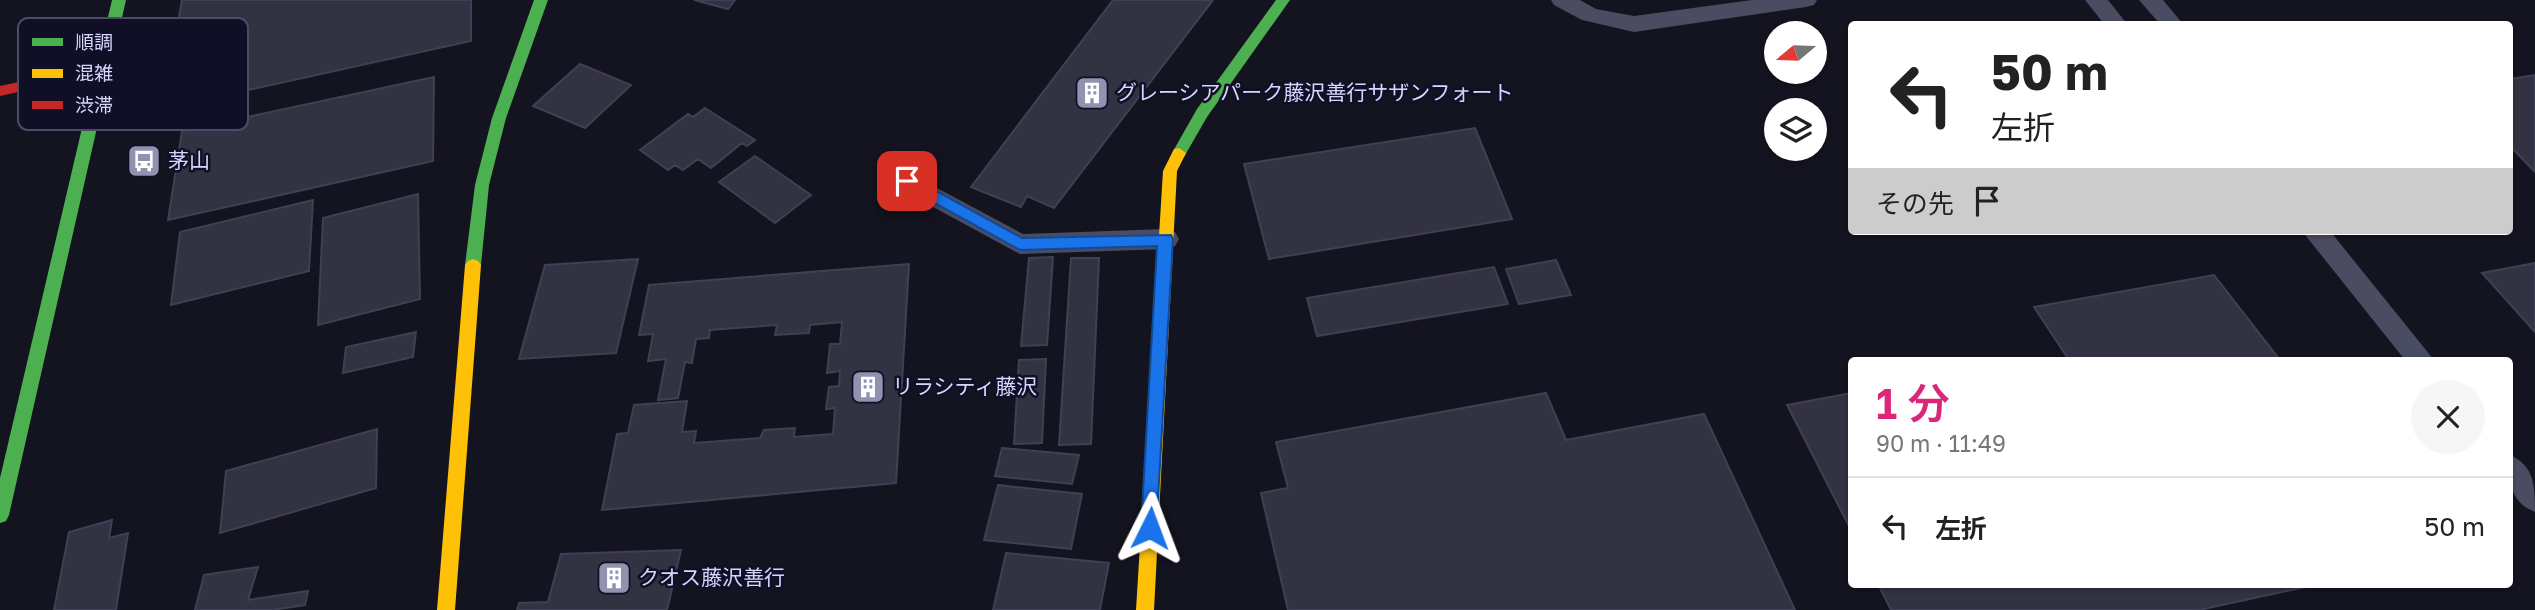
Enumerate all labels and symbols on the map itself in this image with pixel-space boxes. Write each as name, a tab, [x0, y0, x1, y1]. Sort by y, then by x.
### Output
legend	[18, 18, 248, 130]
north arrow	[1764, 21, 1827, 84]
text: 順調	[75, 30, 113, 53]
text: 混雑	[75, 61, 113, 84]
building icon: グレーシアパーク藤沢善行サザンフォート	[1073, 74, 1111, 112]
place label: グレーシアパーク藤沢善行サザンフォート	[1116, 79, 1514, 105]
text: 渋滞	[75, 93, 113, 116]
bus stop icon: 茅山	[125, 142, 163, 180]
place label: 茅山	[168, 147, 210, 173]
pin	[877, 151, 937, 211]
building icon: リラシティ藤沢	[849, 368, 887, 406]
place label: リラシティ藤沢	[892, 373, 1037, 399]
position arrow	[1113, 491, 1187, 565]
building icon: クオス藤沢善行	[595, 559, 633, 597]
place label: クオス藤沢善行	[638, 564, 785, 590]

